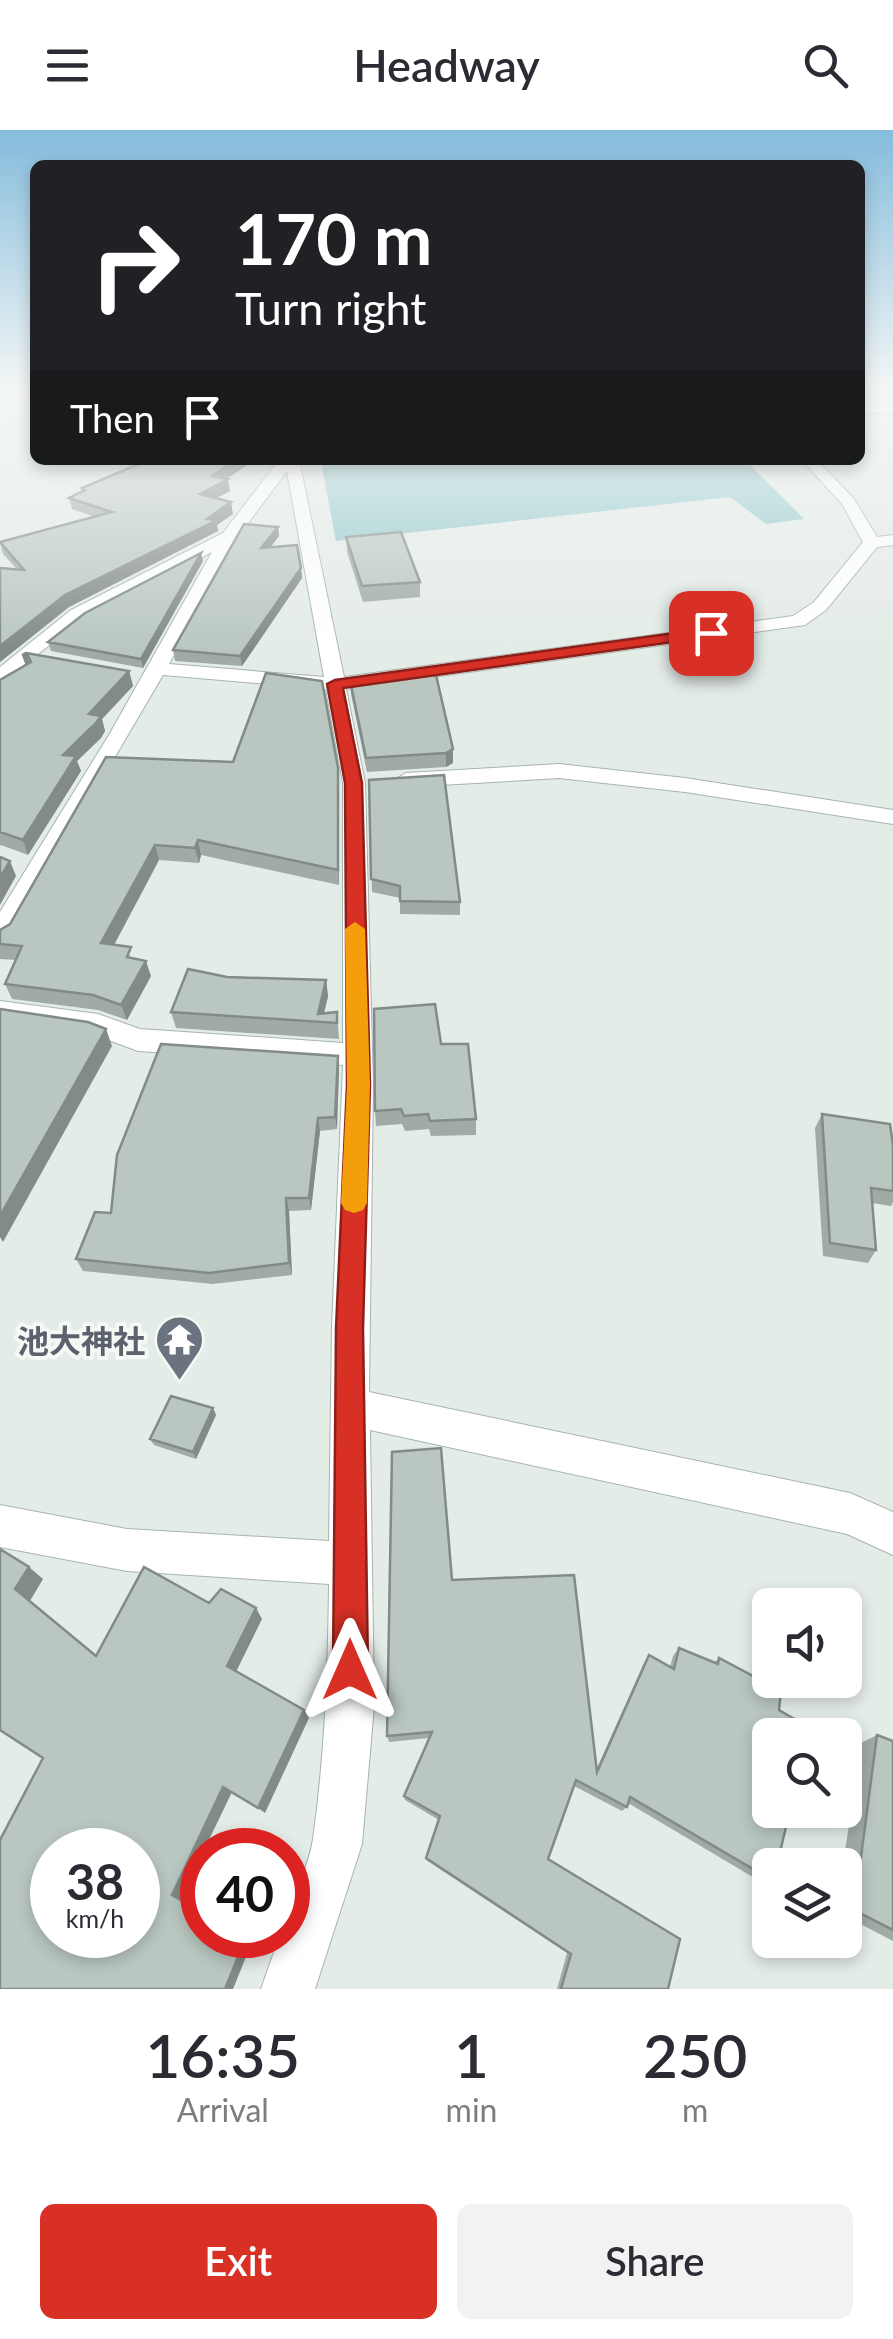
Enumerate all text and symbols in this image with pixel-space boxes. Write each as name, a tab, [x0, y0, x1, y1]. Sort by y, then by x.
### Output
icon: menu	[40, 38, 95, 93]
text: Headway	[353, 38, 540, 92]
icon: search	[798, 38, 853, 93]
text: 170 m	[235, 196, 432, 280]
icon: right	[70, 200, 200, 330]
text: Turn right	[235, 281, 426, 335]
icon: arrive	[175, 390, 230, 445]
text: Then	[70, 395, 155, 441]
pin	[669, 591, 754, 676]
icon: arrive	[684, 606, 739, 661]
temple icon: 池大神社	[154, 1314, 206, 1382]
place label: 池大神社	[17, 1321, 145, 1360]
map controls	[752, 1588, 862, 1958]
button: sound	[752, 1588, 862, 1698]
position arrow	[298, 1618, 402, 1722]
button: search	[752, 1718, 862, 1828]
speed limit sign: 40	[180, 1828, 310, 1958]
button: layers	[752, 1848, 862, 1958]
text: 38	[66, 1851, 124, 1911]
text: km/h	[66, 1903, 124, 1933]
text: 16:35	[146, 2019, 300, 2091]
text: 1	[454, 2019, 489, 2091]
text: 250	[643, 2019, 747, 2091]
text: Arrival	[177, 2090, 269, 2129]
text: min	[446, 2090, 497, 2129]
text: m	[682, 2090, 708, 2129]
button: Exit	[40, 2204, 437, 2319]
button: Share	[457, 2204, 853, 2319]

